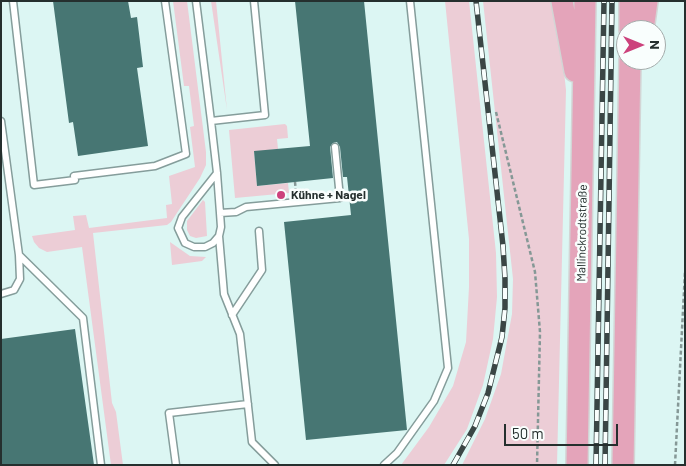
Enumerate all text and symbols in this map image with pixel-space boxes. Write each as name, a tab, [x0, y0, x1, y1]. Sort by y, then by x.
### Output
north arrow	[616, 20, 666, 70]
text: N	[647, 40, 664, 50]
street label: Mallinckrodtstraße	[574, 184, 590, 282]
place label: Kühne + Nagel	[291, 188, 366, 202]
marker: Kühne + Nagel	[275, 189, 287, 201]
scale bar	[506, 414, 620, 446]
text: 50 m	[512, 424, 544, 442]

